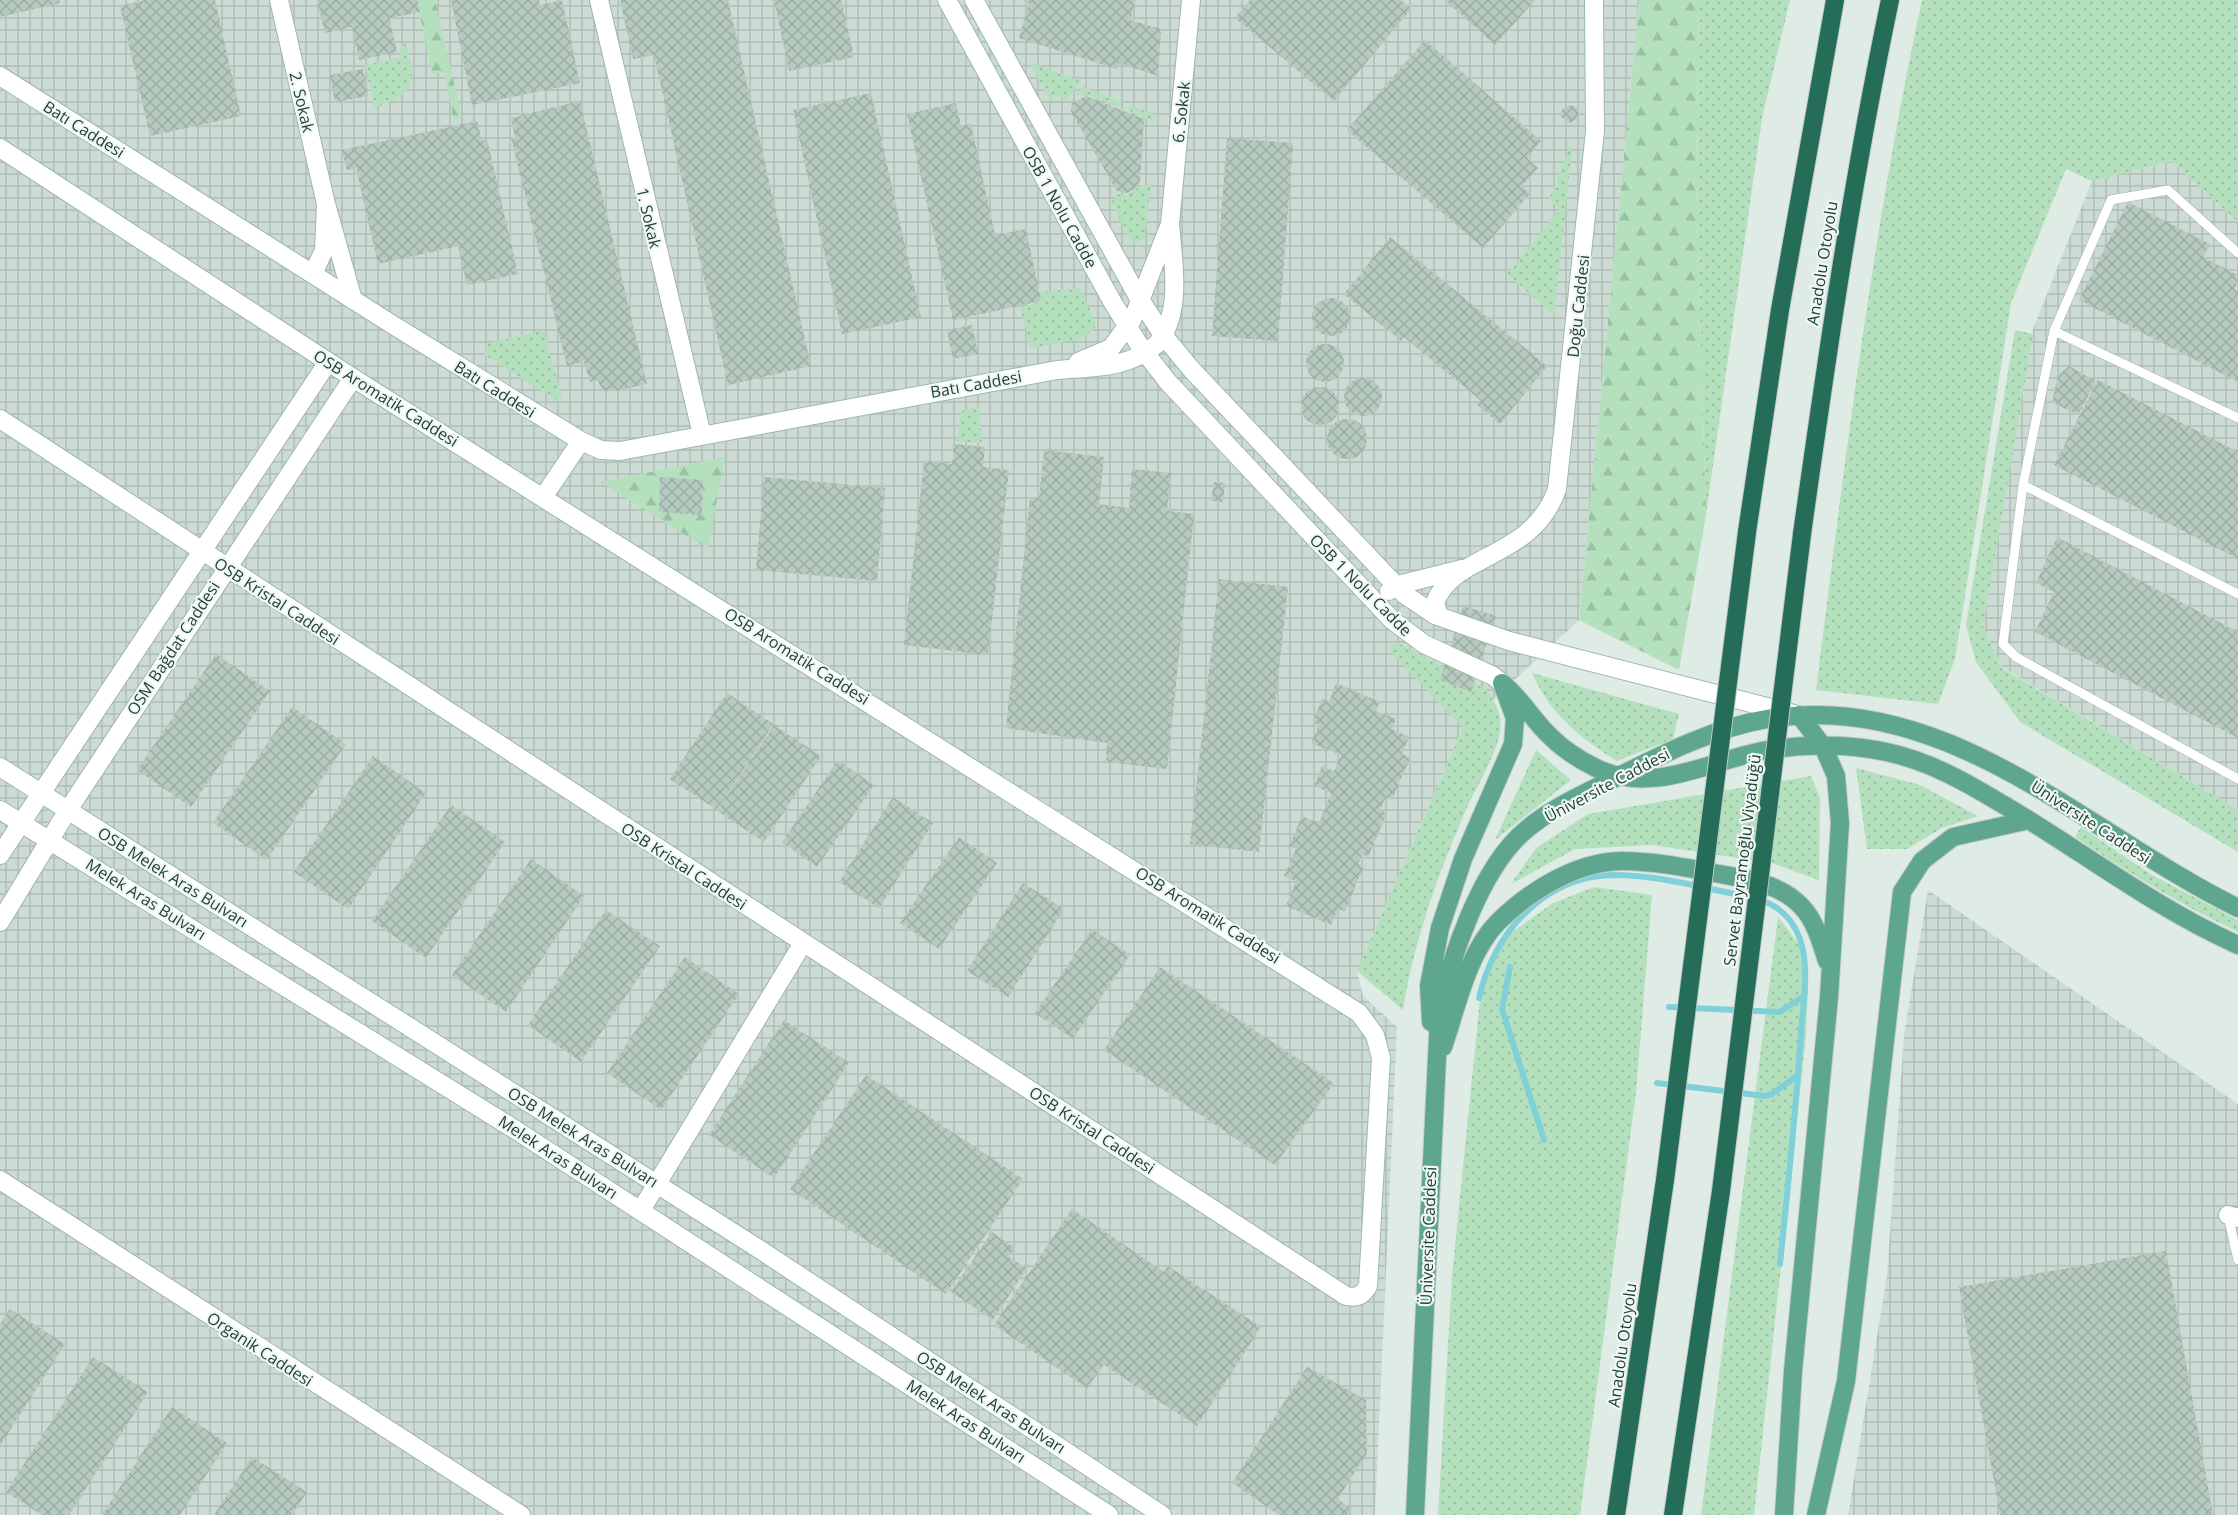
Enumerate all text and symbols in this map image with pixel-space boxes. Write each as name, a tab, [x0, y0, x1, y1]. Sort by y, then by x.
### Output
street label: 2. Sokak	[284, 70, 320, 135]
street label: 6. Sokak	[1167, 80, 1195, 144]
street label: Batı Caddesi	[39, 95, 129, 163]
street label: OSB 1 Nolu Cadde	[1017, 142, 1103, 272]
street label: 1. Sokak	[631, 186, 667, 251]
street label: Anadolu Otoyolu	[1801, 199, 1843, 327]
street label: Doğu Caddesi	[1562, 254, 1594, 358]
street label: OSB Aromatik Caddesi	[309, 344, 463, 452]
street label: Batı Caddesi	[450, 355, 540, 423]
street label: Batı Caddesi	[929, 365, 1023, 403]
street label: OSB 1 Nolu Cadde	[1305, 529, 1417, 641]
street label: OSB Kristal Caddesi	[210, 552, 344, 650]
street label: OSM Bağdat Caddesi	[121, 577, 225, 719]
street label: OSB Aromatik Caddesi	[720, 602, 874, 710]
street label: Üniversite Caddesi	[1541, 743, 1673, 827]
street label: Servet Bayramoğlu Viyadüğü	[1718, 753, 1766, 967]
street label: Üniversite Caddesi	[2027, 775, 2155, 869]
street label: OSB Kristal Caddesi	[617, 817, 751, 915]
street label: OSB Melek Aras Bulvarı	[94, 823, 252, 931]
street label: Melek Aras Bulvarı	[82, 854, 210, 944]
street label: OSB Aromatik Caddesi	[1131, 861, 1285, 969]
street label: OSB Kristal Caddesi	[1025, 1081, 1159, 1179]
street label: OSB Melek Aras Bulvarı	[504, 1083, 662, 1191]
street label: Melek Aras Bulvarı	[495, 1111, 621, 1203]
street label: Üniversite Caddesi	[1415, 1166, 1441, 1306]
street label: Anadolu Otoyolu	[1602, 1281, 1642, 1409]
street label: Organik Caddesi	[203, 1307, 317, 1391]
street label: OSB Melek Aras Bulvarı	[913, 1347, 1069, 1457]
street label: Melek Aras Bulvarı	[903, 1375, 1029, 1467]

